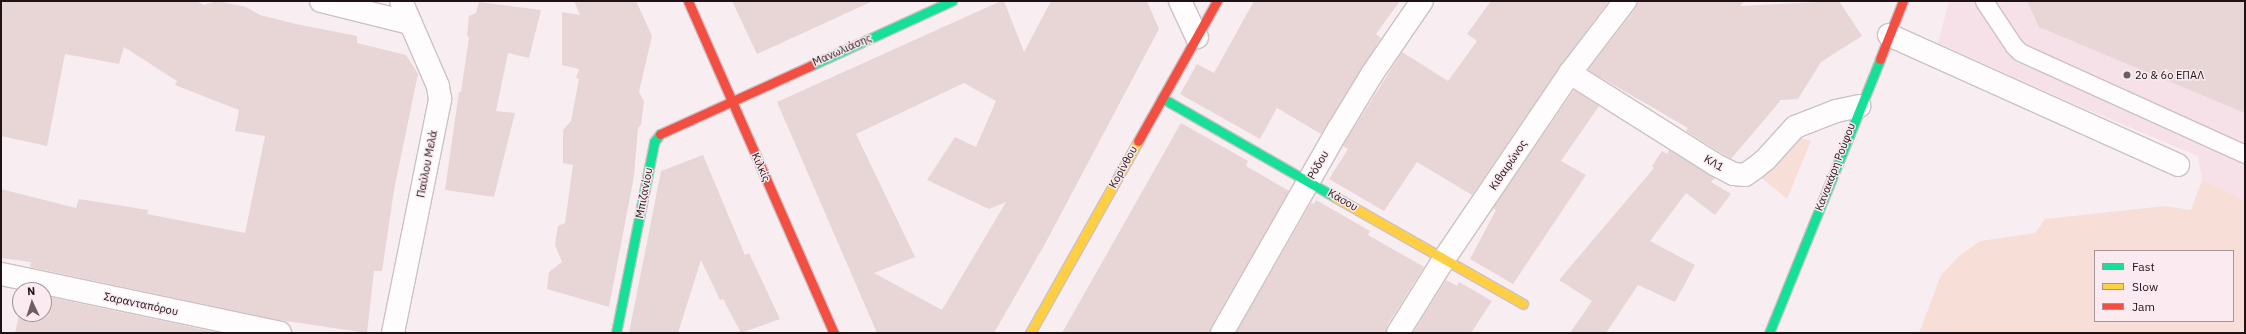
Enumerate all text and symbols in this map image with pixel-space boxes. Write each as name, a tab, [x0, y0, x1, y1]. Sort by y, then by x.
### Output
street label: Μανωλιάσης	[810, 31, 874, 69]
place label: 2ο & 6ο ΕΠΑΛ	[2135, 68, 2204, 82]
marker: 2ο & 6ο ΕΠΑΛ	[2122, 70, 2132, 80]
street label: Κανακάρη Ρούφου	[1812, 121, 1858, 213]
street label: Παύλου Μελά	[414, 129, 440, 199]
street label: Κιθαιρώνος	[1486, 137, 1530, 193]
street label: Κορίνθου	[1106, 144, 1140, 190]
street label: Ρόδου	[1304, 148, 1332, 182]
street label: Κιλκίς	[749, 151, 773, 183]
street label: ΚΛ1	[1702, 152, 1726, 174]
street label: Μπιζανίου	[633, 166, 655, 220]
street label: Κάσου	[1326, 186, 1360, 214]
legend	[2094, 250, 2234, 322]
text: Fast	[2132, 259, 2155, 274]
text: Slow	[2132, 279, 2158, 294]
north arrow	[12, 282, 52, 322]
text: N	[27, 284, 36, 298]
street label: Σαρανταπόρου	[103, 290, 179, 318]
text: Jam	[2132, 299, 2155, 314]

